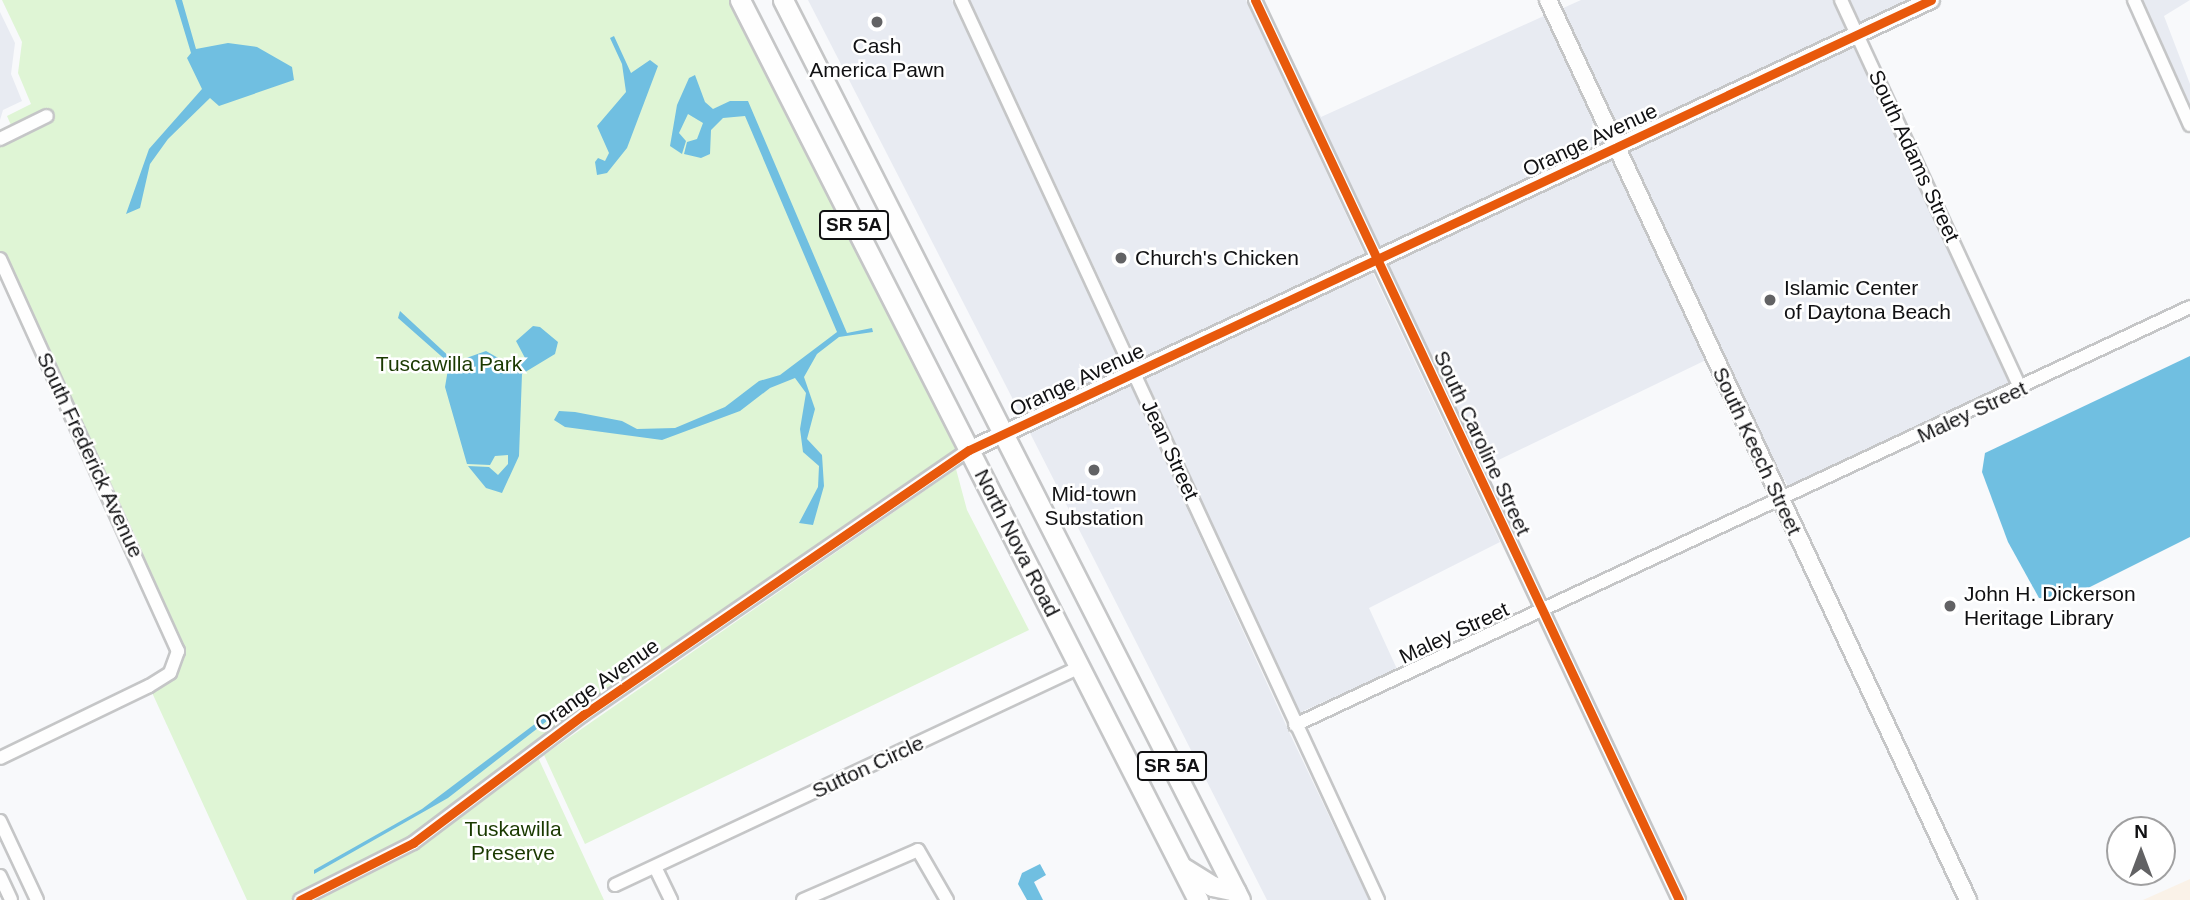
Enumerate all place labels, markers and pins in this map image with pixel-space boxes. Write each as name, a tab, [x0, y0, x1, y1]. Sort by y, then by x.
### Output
marker: Cash America Pawn	[869, 14, 885, 30]
place label: Cash America Pawn	[809, 33, 945, 83]
place label: Church's Chicken	[1135, 245, 1299, 271]
marker: Church's Chicken	[1113, 250, 1129, 266]
place label: Islamic Center of Daytona Beach	[1784, 275, 1951, 325]
marker: Islamic Center of Daytona Beach	[1762, 292, 1778, 308]
marker: Mid-town Substation	[1086, 462, 1102, 478]
place label: Mid-town Substation	[1044, 481, 1144, 531]
place label: John H. Dickerson Heritage Library	[1964, 581, 2136, 631]
marker: John H. Dickerson Heritage Library	[1942, 598, 1958, 614]

